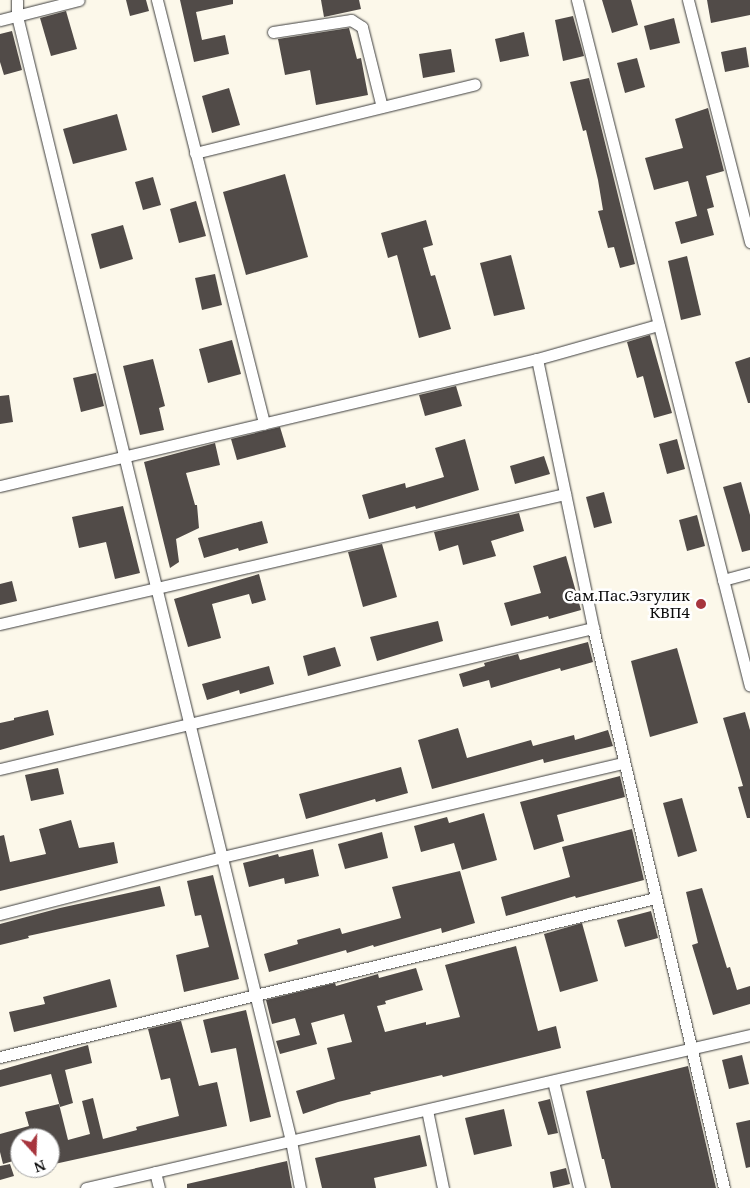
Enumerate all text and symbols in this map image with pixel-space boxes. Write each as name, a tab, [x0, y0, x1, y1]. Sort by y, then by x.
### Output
place label: Сам.Пас.Эзгулик КВП4	[564, 586, 690, 621]
marker: Сам.Пас.Эзгулик КВП4	[694, 597, 708, 611]
north arrow	[10, 1128, 60, 1178]
text: N	[32, 1156, 48, 1177]

